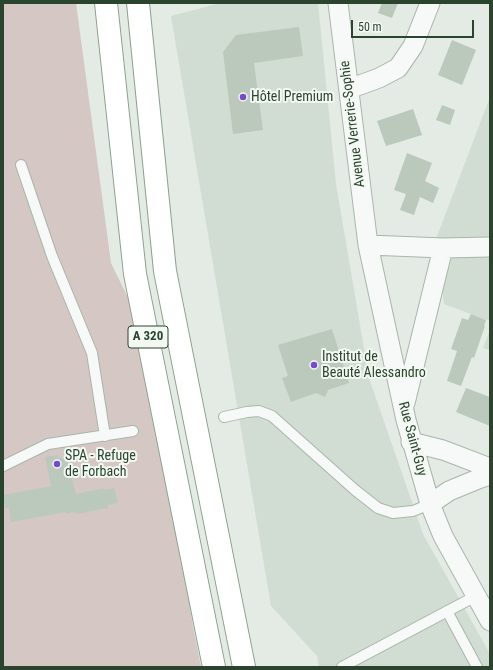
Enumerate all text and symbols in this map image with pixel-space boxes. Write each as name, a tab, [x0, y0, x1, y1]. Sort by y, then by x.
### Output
scale bar	[353, 12, 476, 38]
text: 50 m	[358, 20, 382, 34]
street label: Avenue Verrerie-Sophie	[337, 60, 369, 188]
place label: Hôtel Premium	[251, 89, 333, 105]
marker: Hôtel Premium	[238, 92, 248, 102]
road number: A 320	[128, 326, 168, 348]
place label: Institut de Beauté Alessandro	[322, 349, 426, 382]
marker: Institut de Beauté Alessandro	[309, 360, 319, 370]
street label: Rue Saint-Guy	[394, 400, 430, 478]
place label: SPA - Refuge de Forbach	[65, 448, 136, 480]
marker: SPA - Refuge de Forbach	[52, 459, 62, 469]

